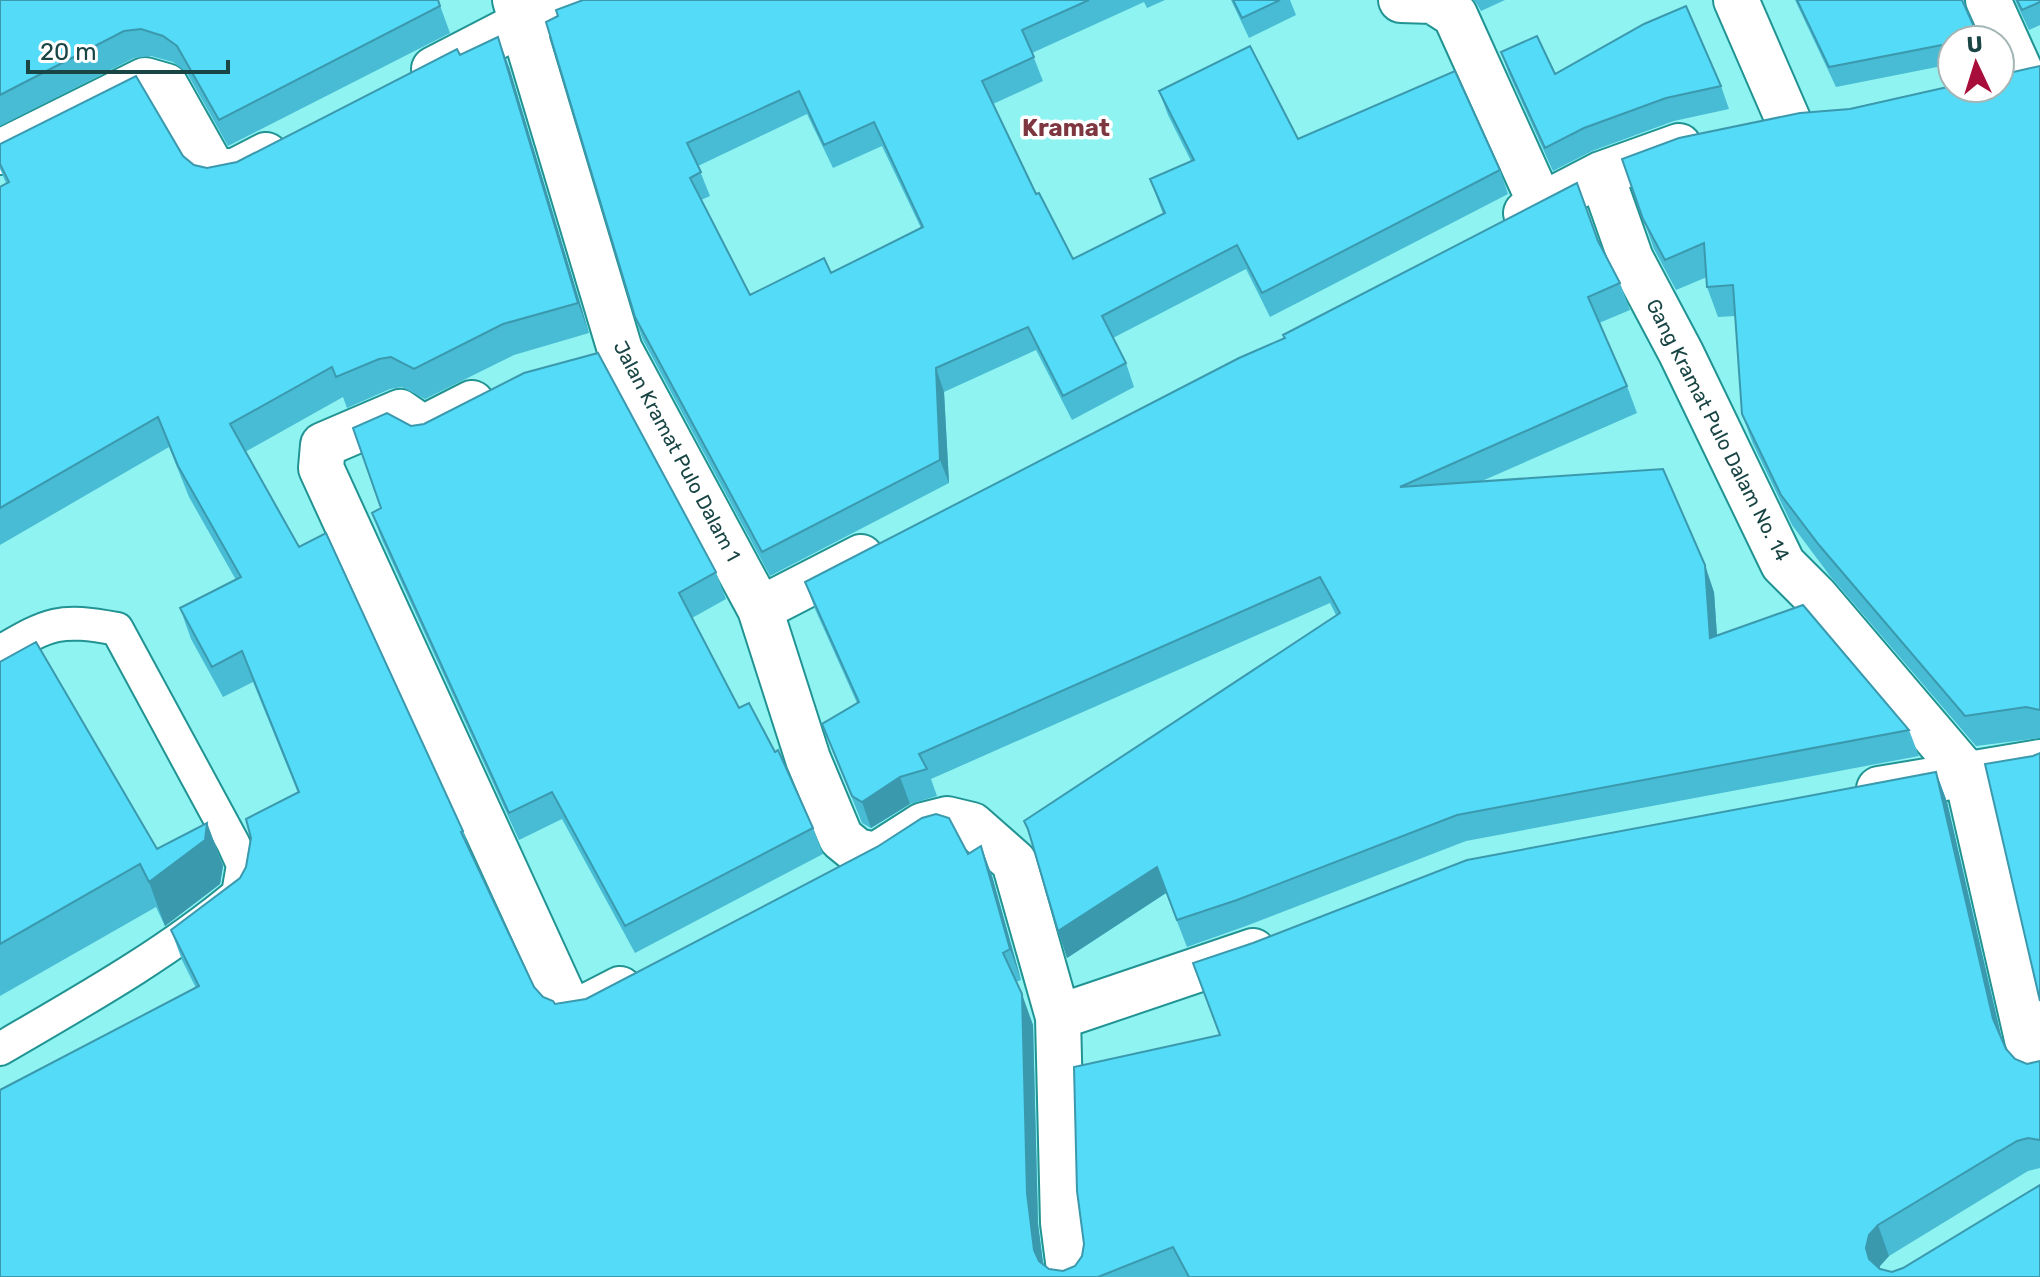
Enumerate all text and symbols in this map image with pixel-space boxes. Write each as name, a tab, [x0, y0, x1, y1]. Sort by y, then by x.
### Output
scale bar	[28, 24, 228, 74]
north arrow	[1936, 24, 2016, 104]
text: U	[1966, 31, 1984, 59]
text: 20 m	[40, 38, 97, 66]
district label: Kramat	[1022, 114, 1110, 142]
street label: Gang Kramat Pulo Dalam No. 14	[1641, 295, 1795, 565]
street label: Jalan Kramat Pulo Dalam 1	[609, 337, 745, 565]

